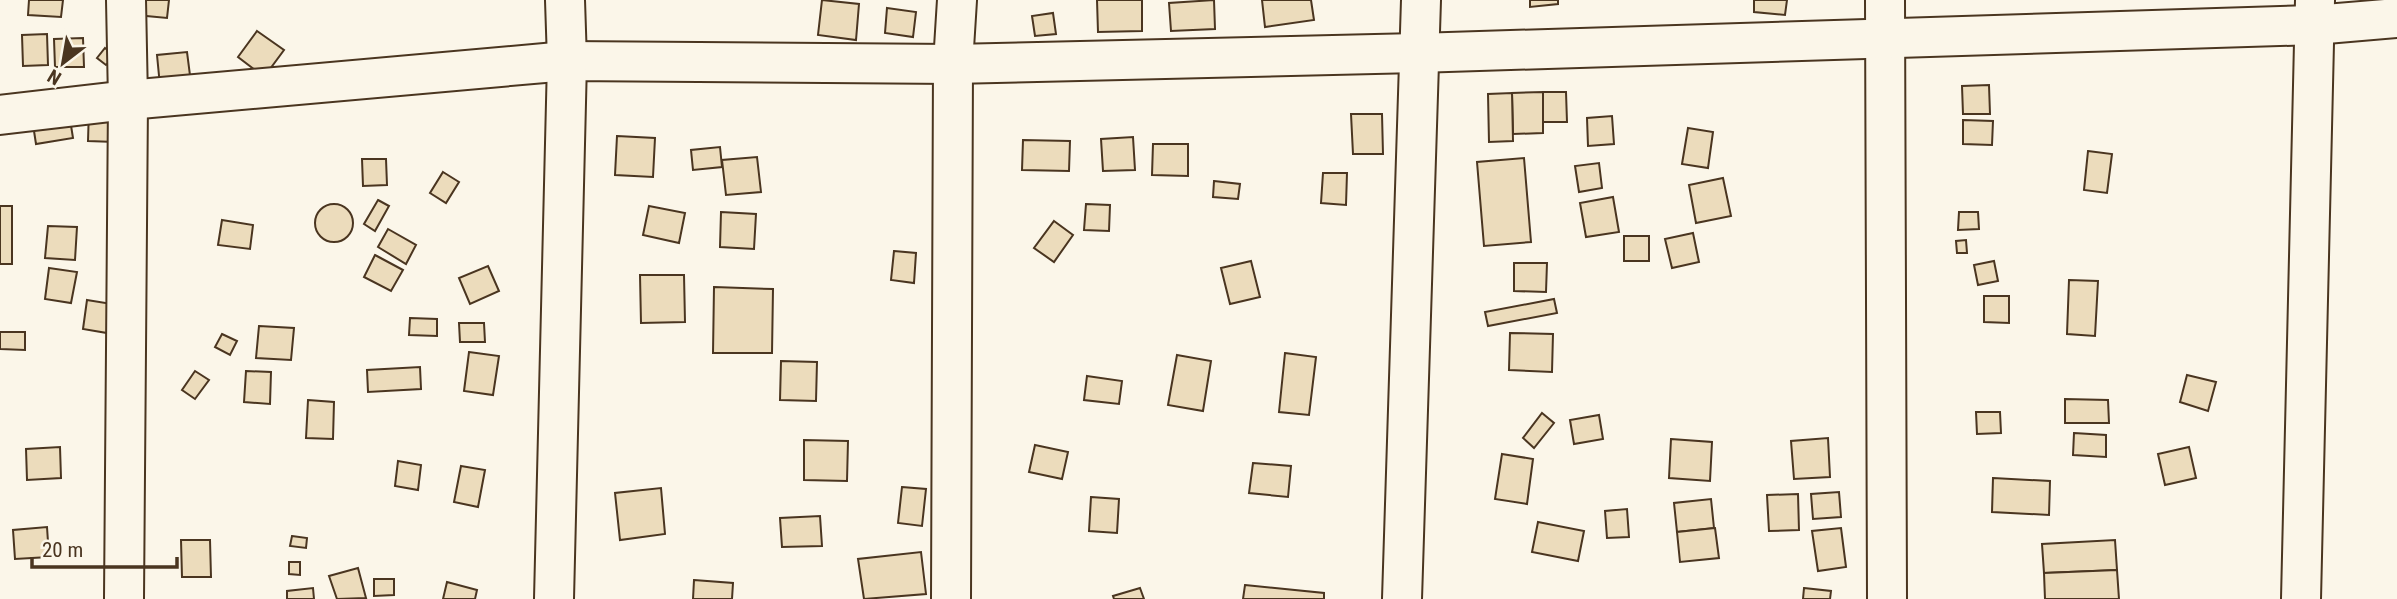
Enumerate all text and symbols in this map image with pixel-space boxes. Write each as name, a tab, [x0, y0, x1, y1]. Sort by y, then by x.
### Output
north arrow	[28, 28, 98, 98]
text: N	[44, 64, 65, 90]
scale bar	[32, 526, 177, 570]
text: 20 m	[42, 538, 83, 562]

